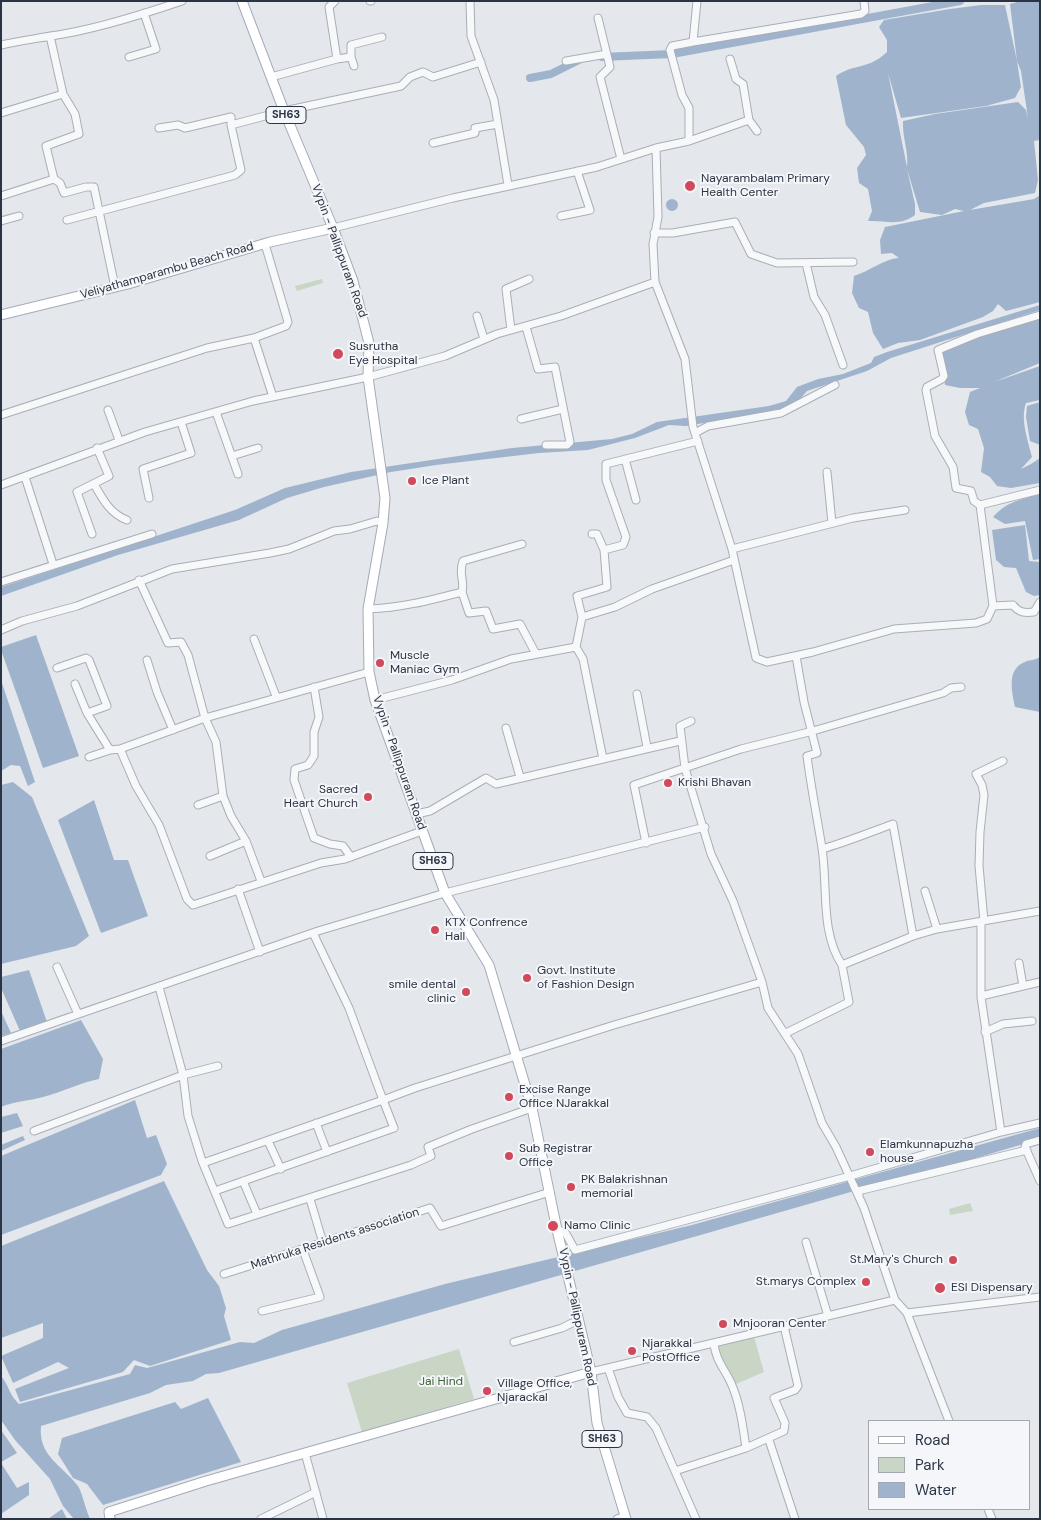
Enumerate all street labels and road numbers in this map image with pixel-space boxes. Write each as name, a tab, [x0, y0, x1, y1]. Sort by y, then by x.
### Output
road number: SH63	[266, 106, 306, 124]
street label: Vypin - Pallippuram Road	[308, 182, 370, 320]
street label: Veliyathamparambu Beach Road	[79, 239, 255, 303]
street label: Vypin - Pallippuram Road	[369, 694, 429, 832]
road number: SH63	[413, 852, 453, 869]
street label: Mathruka Residents association	[249, 1205, 421, 1273]
street label: Vypin - Pallippuram Road	[555, 1247, 599, 1387]
road number: SH63	[582, 1430, 622, 1448]

